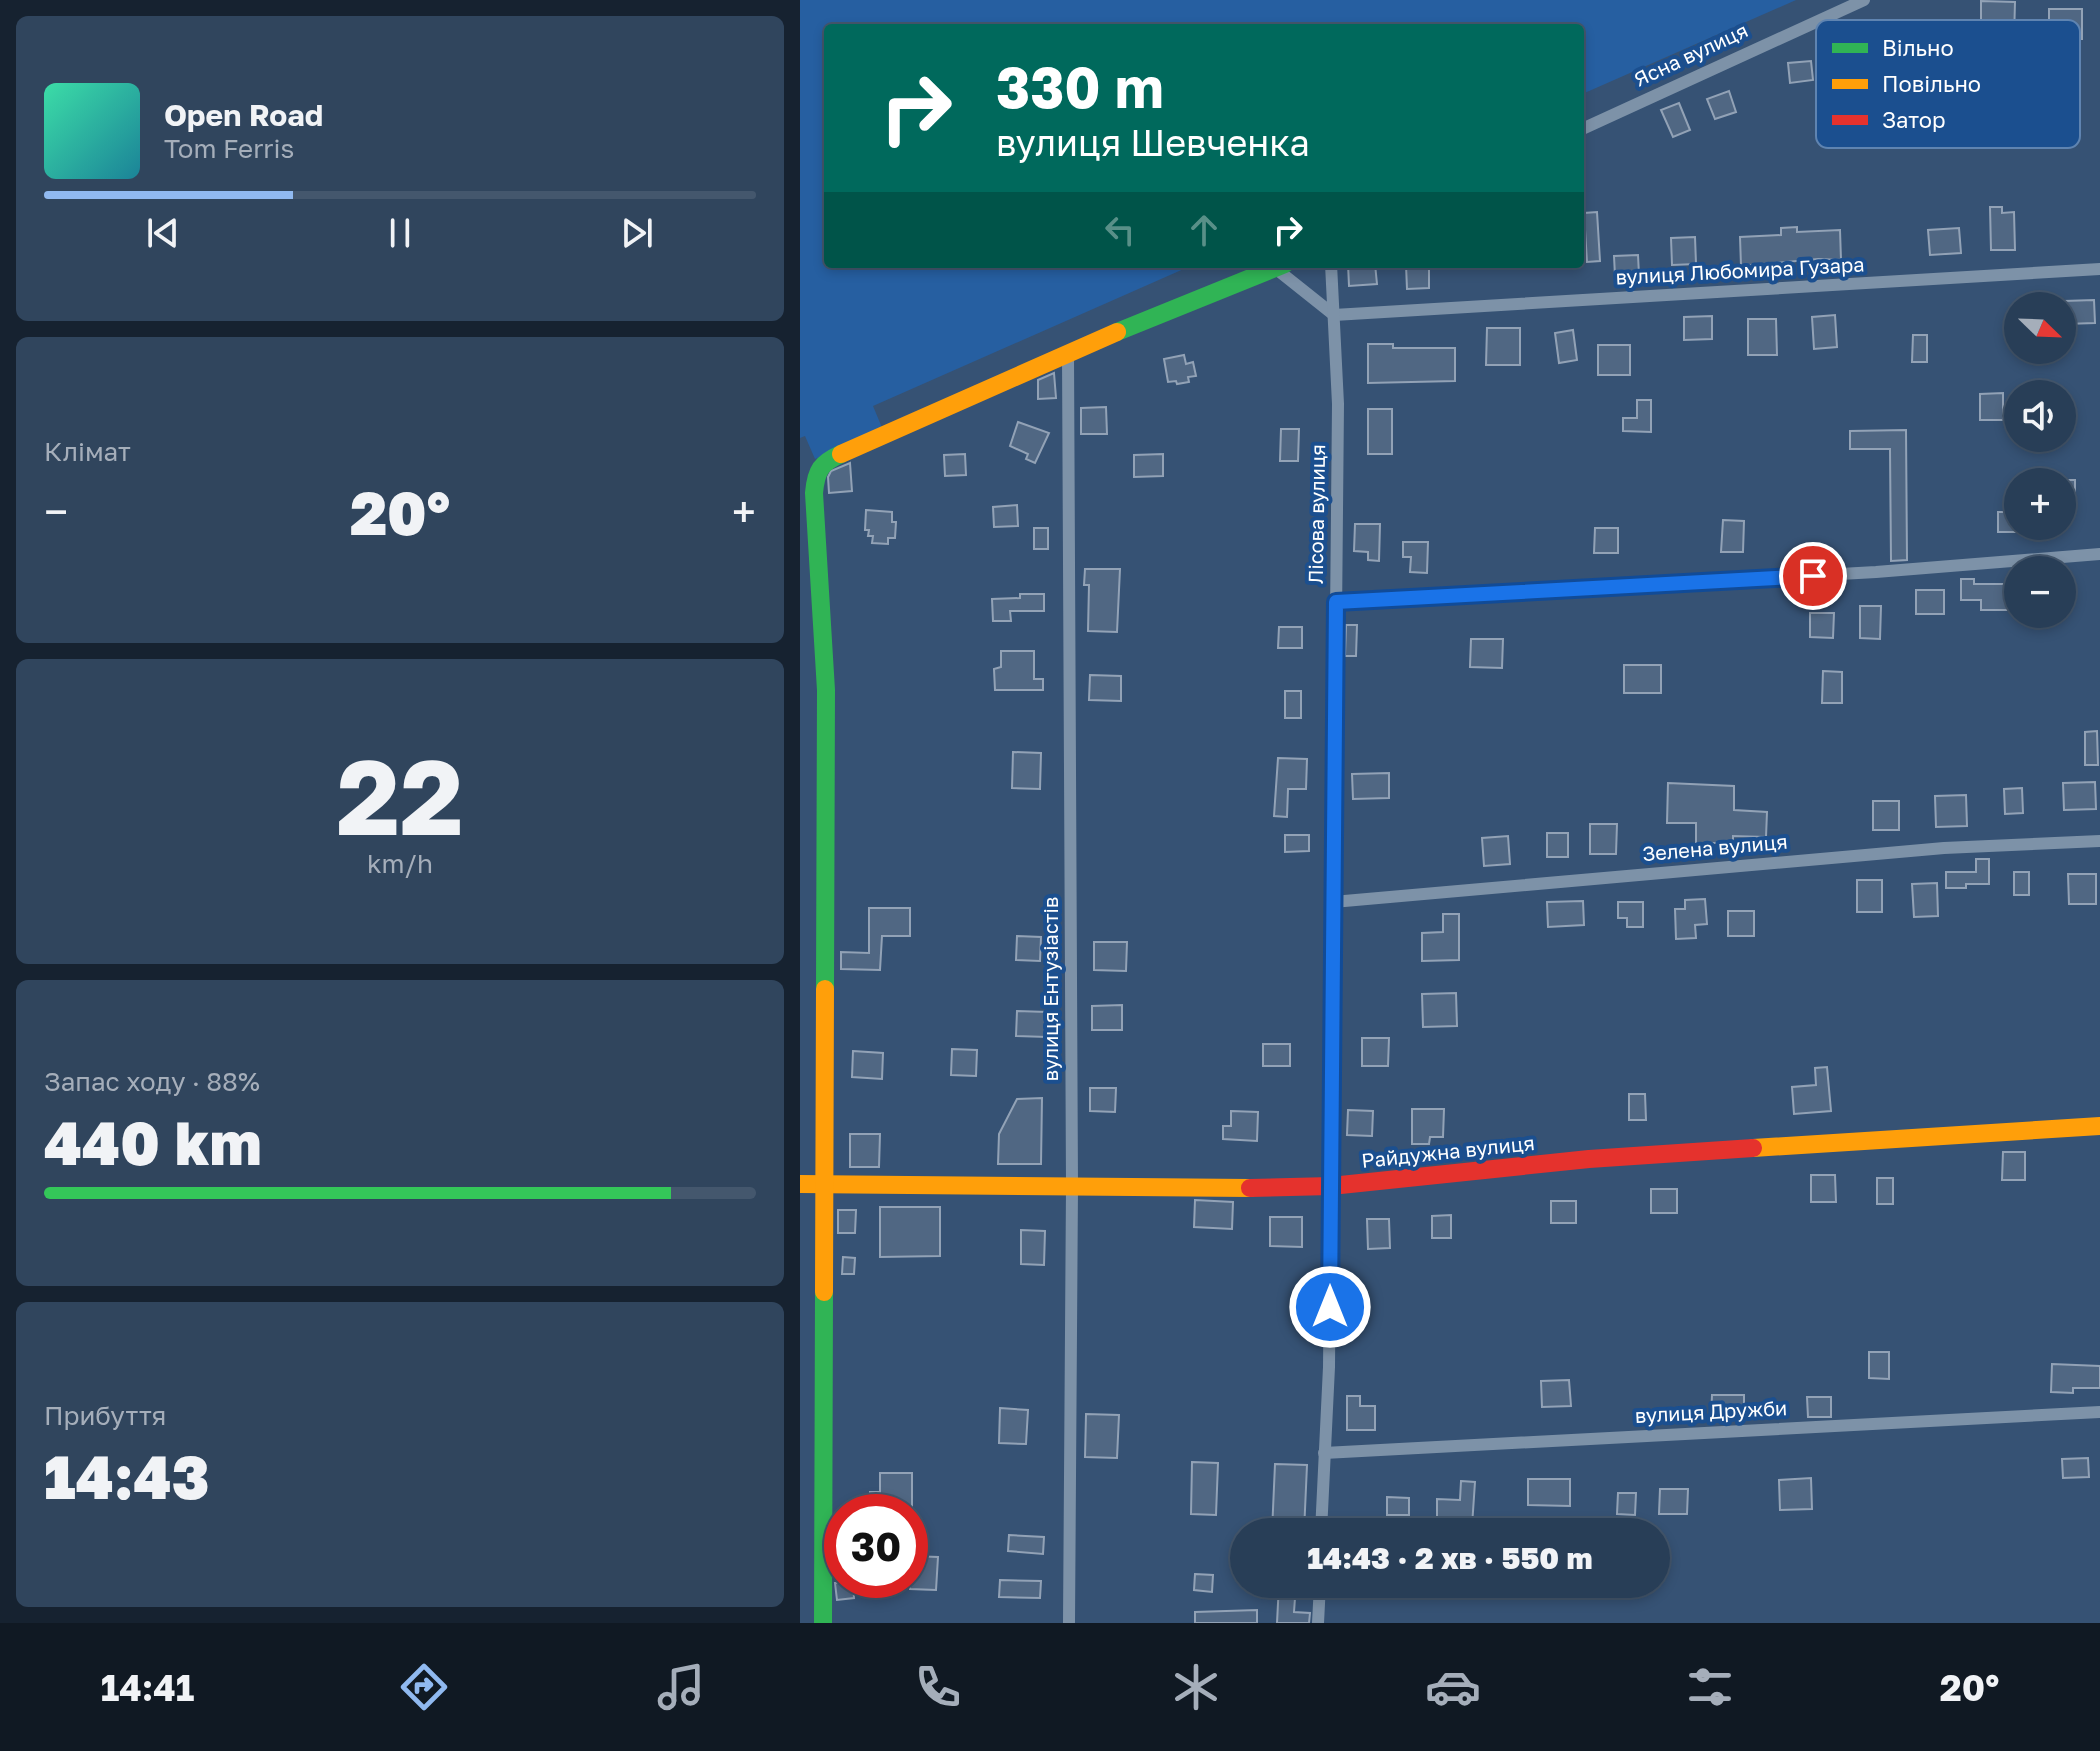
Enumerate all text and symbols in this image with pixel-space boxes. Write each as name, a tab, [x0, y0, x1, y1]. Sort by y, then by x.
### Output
street label: Ясна вулиця	[1630, 17, 1751, 91]
legend	[1816, 20, 2080, 148]
text: Вільно	[1882, 34, 1954, 61]
text: 330 m	[996, 53, 1164, 120]
icon: right	[864, 56, 968, 160]
text: Повільно	[1882, 70, 1981, 97]
text: Open Road	[164, 97, 323, 133]
text: Затор	[1882, 106, 1946, 133]
text: вулиця Шевченка	[996, 121, 1310, 164]
text: Tom Ferris	[164, 133, 294, 164]
icon: left	[1098, 208, 1142, 252]
icon: ahead	[1182, 208, 1226, 252]
icon: right	[1266, 208, 1310, 252]
icon: previous	[141, 211, 185, 255]
icon: pause	[378, 211, 422, 255]
icon: next	[615, 211, 659, 255]
street label: вулиця Любомира Гузара	[1615, 251, 1865, 289]
north arrow	[2004, 292, 2076, 364]
map controls	[2004, 292, 2076, 628]
button: sound	[2004, 380, 2076, 452]
text: Клімат	[44, 436, 131, 467]
street label: Лісова вулиця	[1303, 444, 1329, 584]
button: +	[2004, 468, 2076, 540]
text: 20°	[350, 476, 450, 548]
text: −	[44, 485, 68, 538]
text: +	[732, 485, 756, 538]
pin	[1779, 542, 1847, 610]
icon: arrive	[1791, 554, 1835, 598]
button: −	[2004, 556, 2076, 628]
text: 22	[337, 733, 463, 858]
street label: Зелена вулиця	[1641, 829, 1788, 865]
text: km/h	[367, 848, 433, 879]
street label: вулиця Ентузіастів	[1038, 897, 1062, 1081]
text: Запас ходу · 88%	[44, 1066, 260, 1097]
text: 440 km	[44, 1106, 262, 1178]
street label: Райдужна вулиця	[1360, 1130, 1536, 1172]
position arrow	[1288, 1265, 1372, 1349]
street label: вулиця Дружби	[1634, 1395, 1788, 1427]
text: Прибуття	[44, 1400, 166, 1431]
text: 14:43	[44, 1440, 209, 1512]
speed limit sign: 30	[824, 1494, 928, 1598]
text: 14:43 · 2 хв · 550 m	[1307, 1540, 1593, 1576]
icon: directions	[396, 1659, 452, 1715]
icon: music	[653, 1659, 709, 1715]
icon: phone	[910, 1659, 966, 1715]
icon: climate	[1168, 1659, 1224, 1715]
icon: car	[1425, 1659, 1481, 1715]
icon: filters	[1682, 1659, 1738, 1715]
text: 14:41	[101, 1666, 194, 1709]
text: 20°	[1940, 1666, 1999, 1709]

